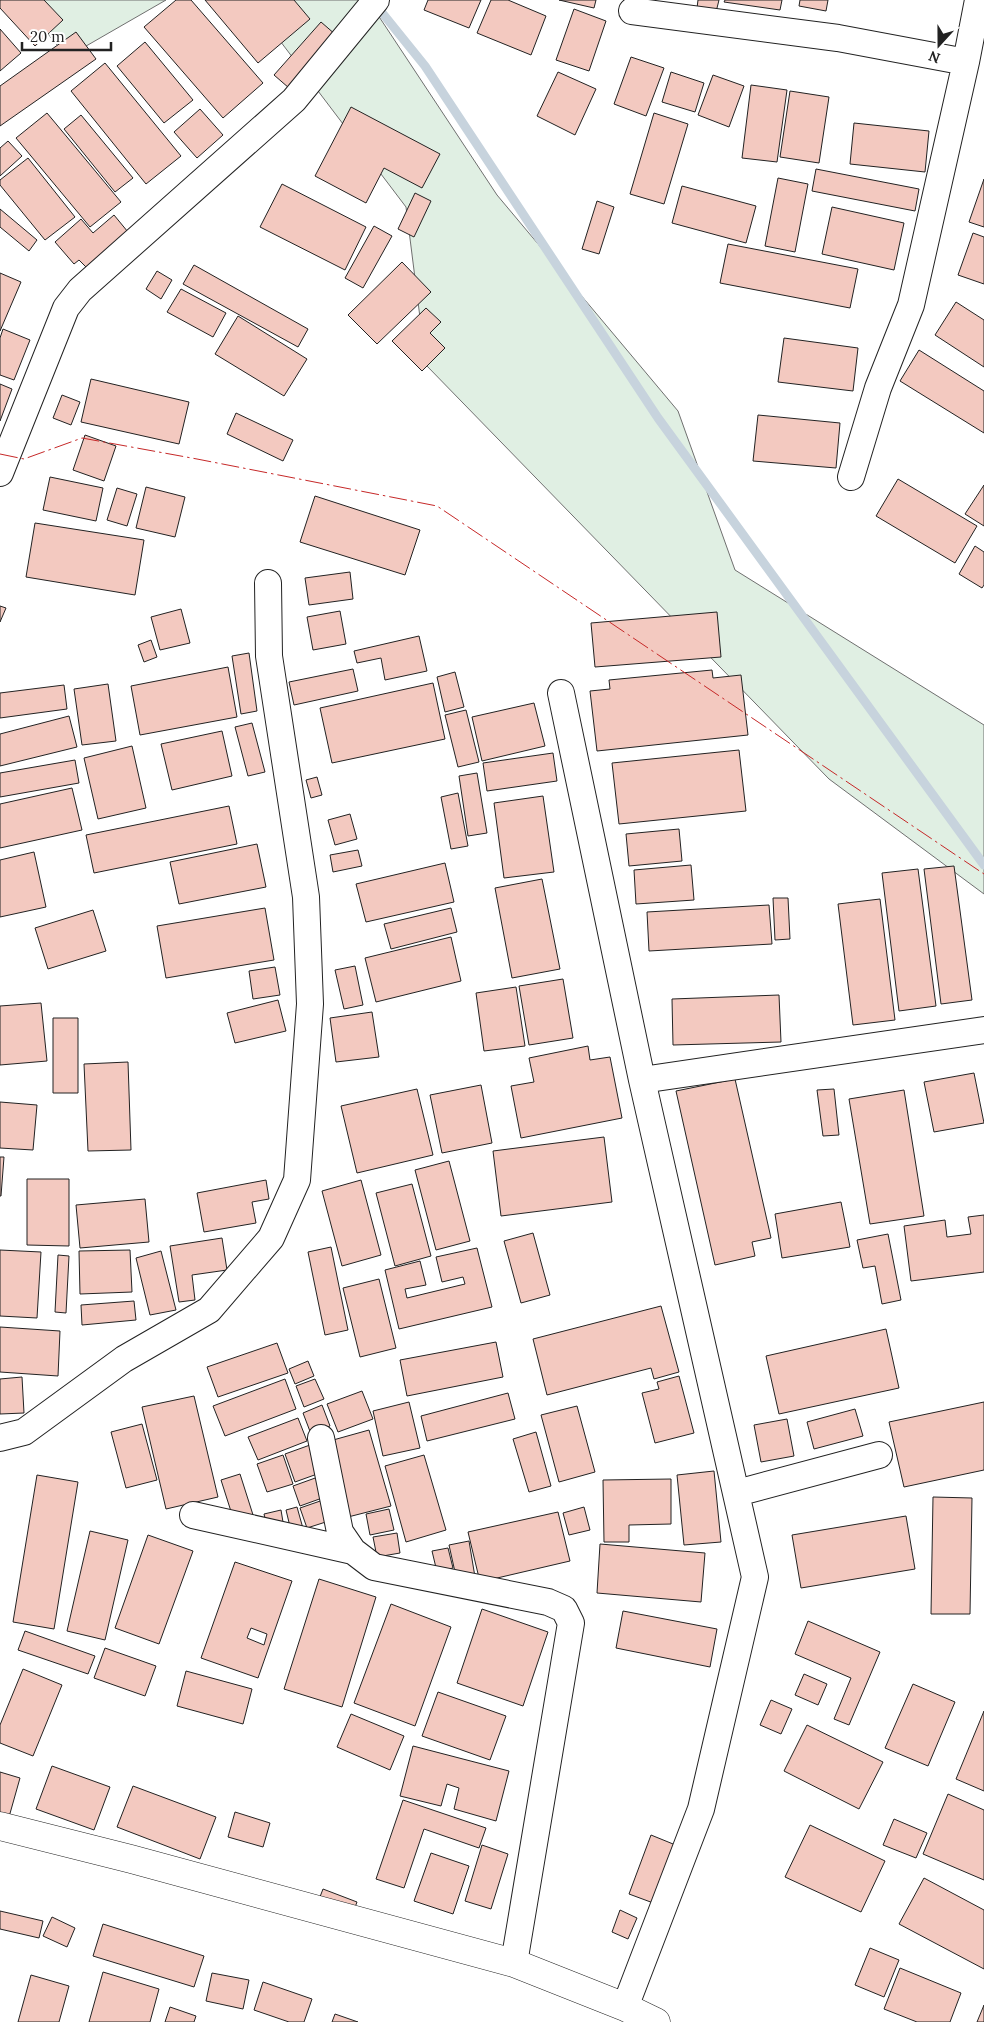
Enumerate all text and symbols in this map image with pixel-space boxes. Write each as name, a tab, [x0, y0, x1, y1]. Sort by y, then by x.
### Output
scale bar	[22, 20, 111, 52]
north arrow	[914, 20, 964, 70]
text: 20 m	[30, 27, 65, 46]
text: N	[926, 47, 943, 67]

